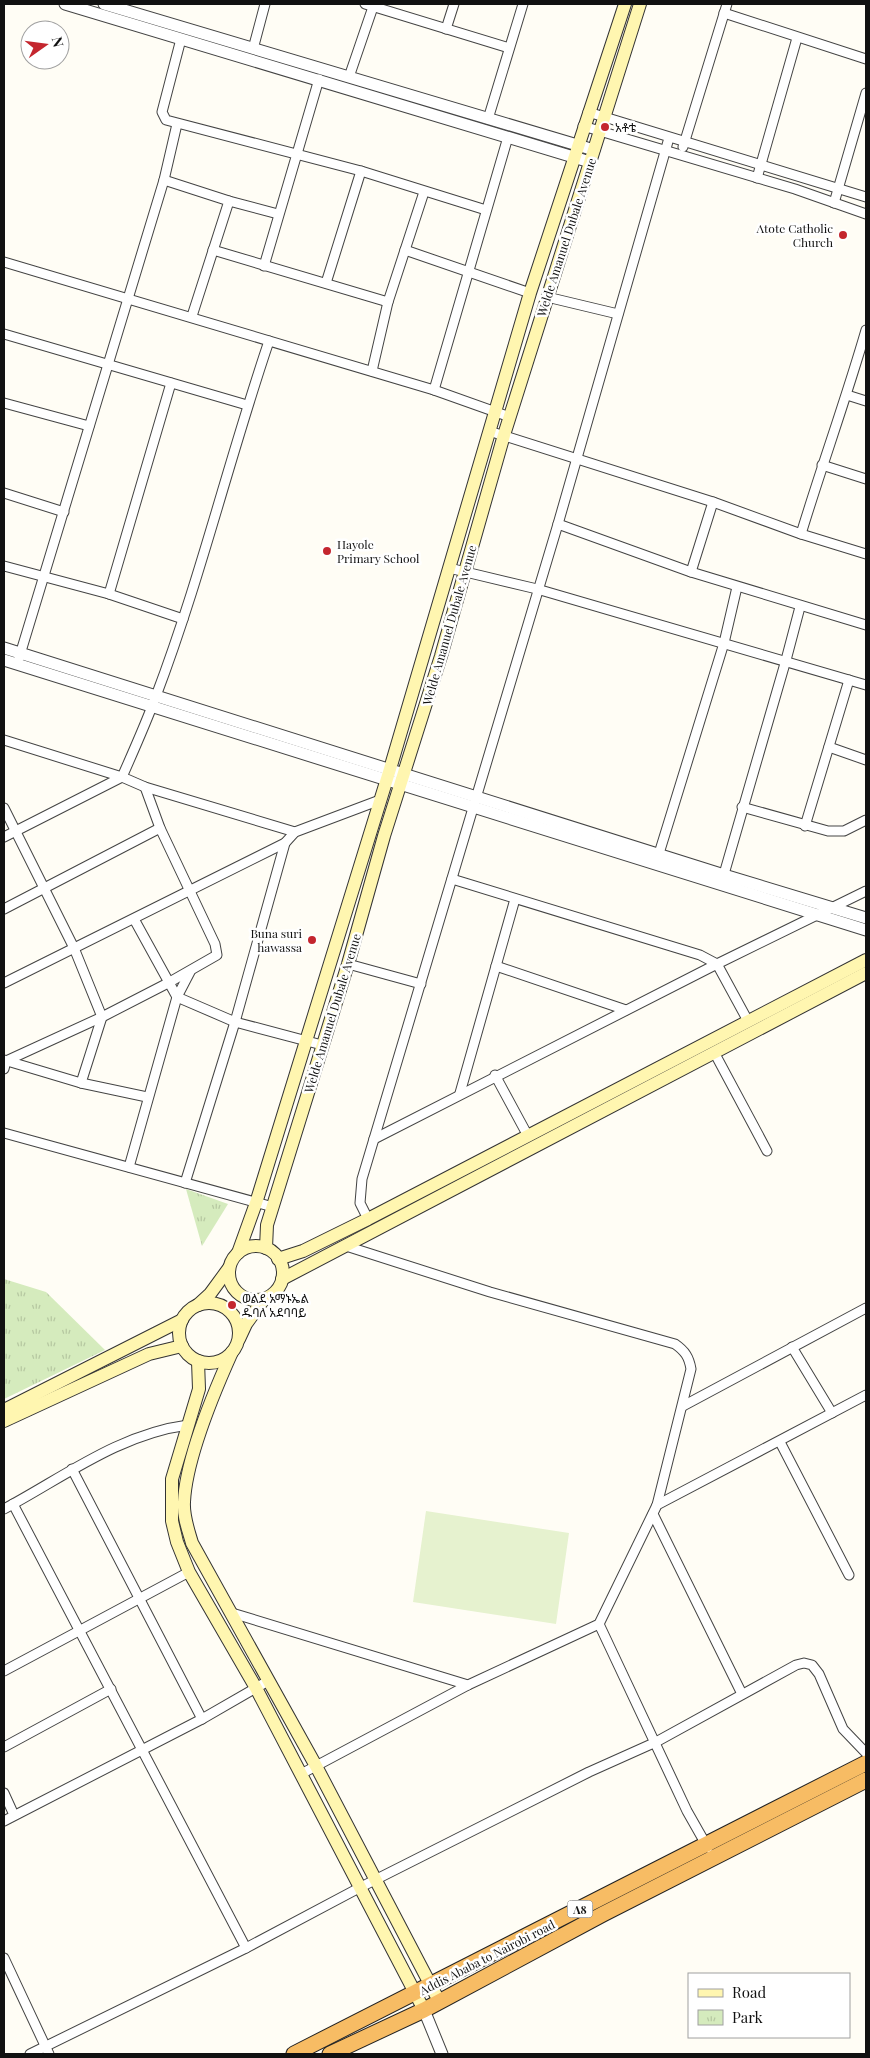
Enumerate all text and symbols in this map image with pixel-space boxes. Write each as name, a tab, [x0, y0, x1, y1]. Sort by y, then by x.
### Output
north arrow	[20, 20, 70, 70]
text: N	[48, 35, 69, 49]
place label: አቶቴ	[615, 119, 637, 135]
marker: አቶቴ	[599, 121, 611, 133]
street label: Welde Amanuel Dubale Avenue	[532, 156, 599, 319]
place label: Atote Catholic Church	[756, 220, 833, 250]
marker: Atote Catholic Church	[837, 229, 849, 241]
place label: Hayole Primary School	[337, 536, 420, 566]
street label: Welde Amanuel Dubale Avenue	[418, 543, 480, 708]
marker: Hayole Primary School	[321, 545, 333, 557]
place label: Buna suri hawassa	[250, 925, 302, 955]
street label: Welde Amanuel Dubale Avenue	[300, 931, 364, 1096]
marker: Buna suri hawassa	[306, 934, 318, 946]
place label: ወልደ አማኑኤል ዱባለ አደባባይ	[242, 1290, 309, 1320]
marker: ወልደ አማኑኤል ዱባለ አደባባይ	[226, 1299, 238, 1311]
road number: A8	[568, 1900, 592, 1918]
street label: Addis Ababa to Nairobi road	[416, 1916, 557, 1999]
legend	[688, 1973, 850, 2038]
text: Road	[732, 1982, 766, 2002]
text: Park	[732, 2007, 764, 2027]

